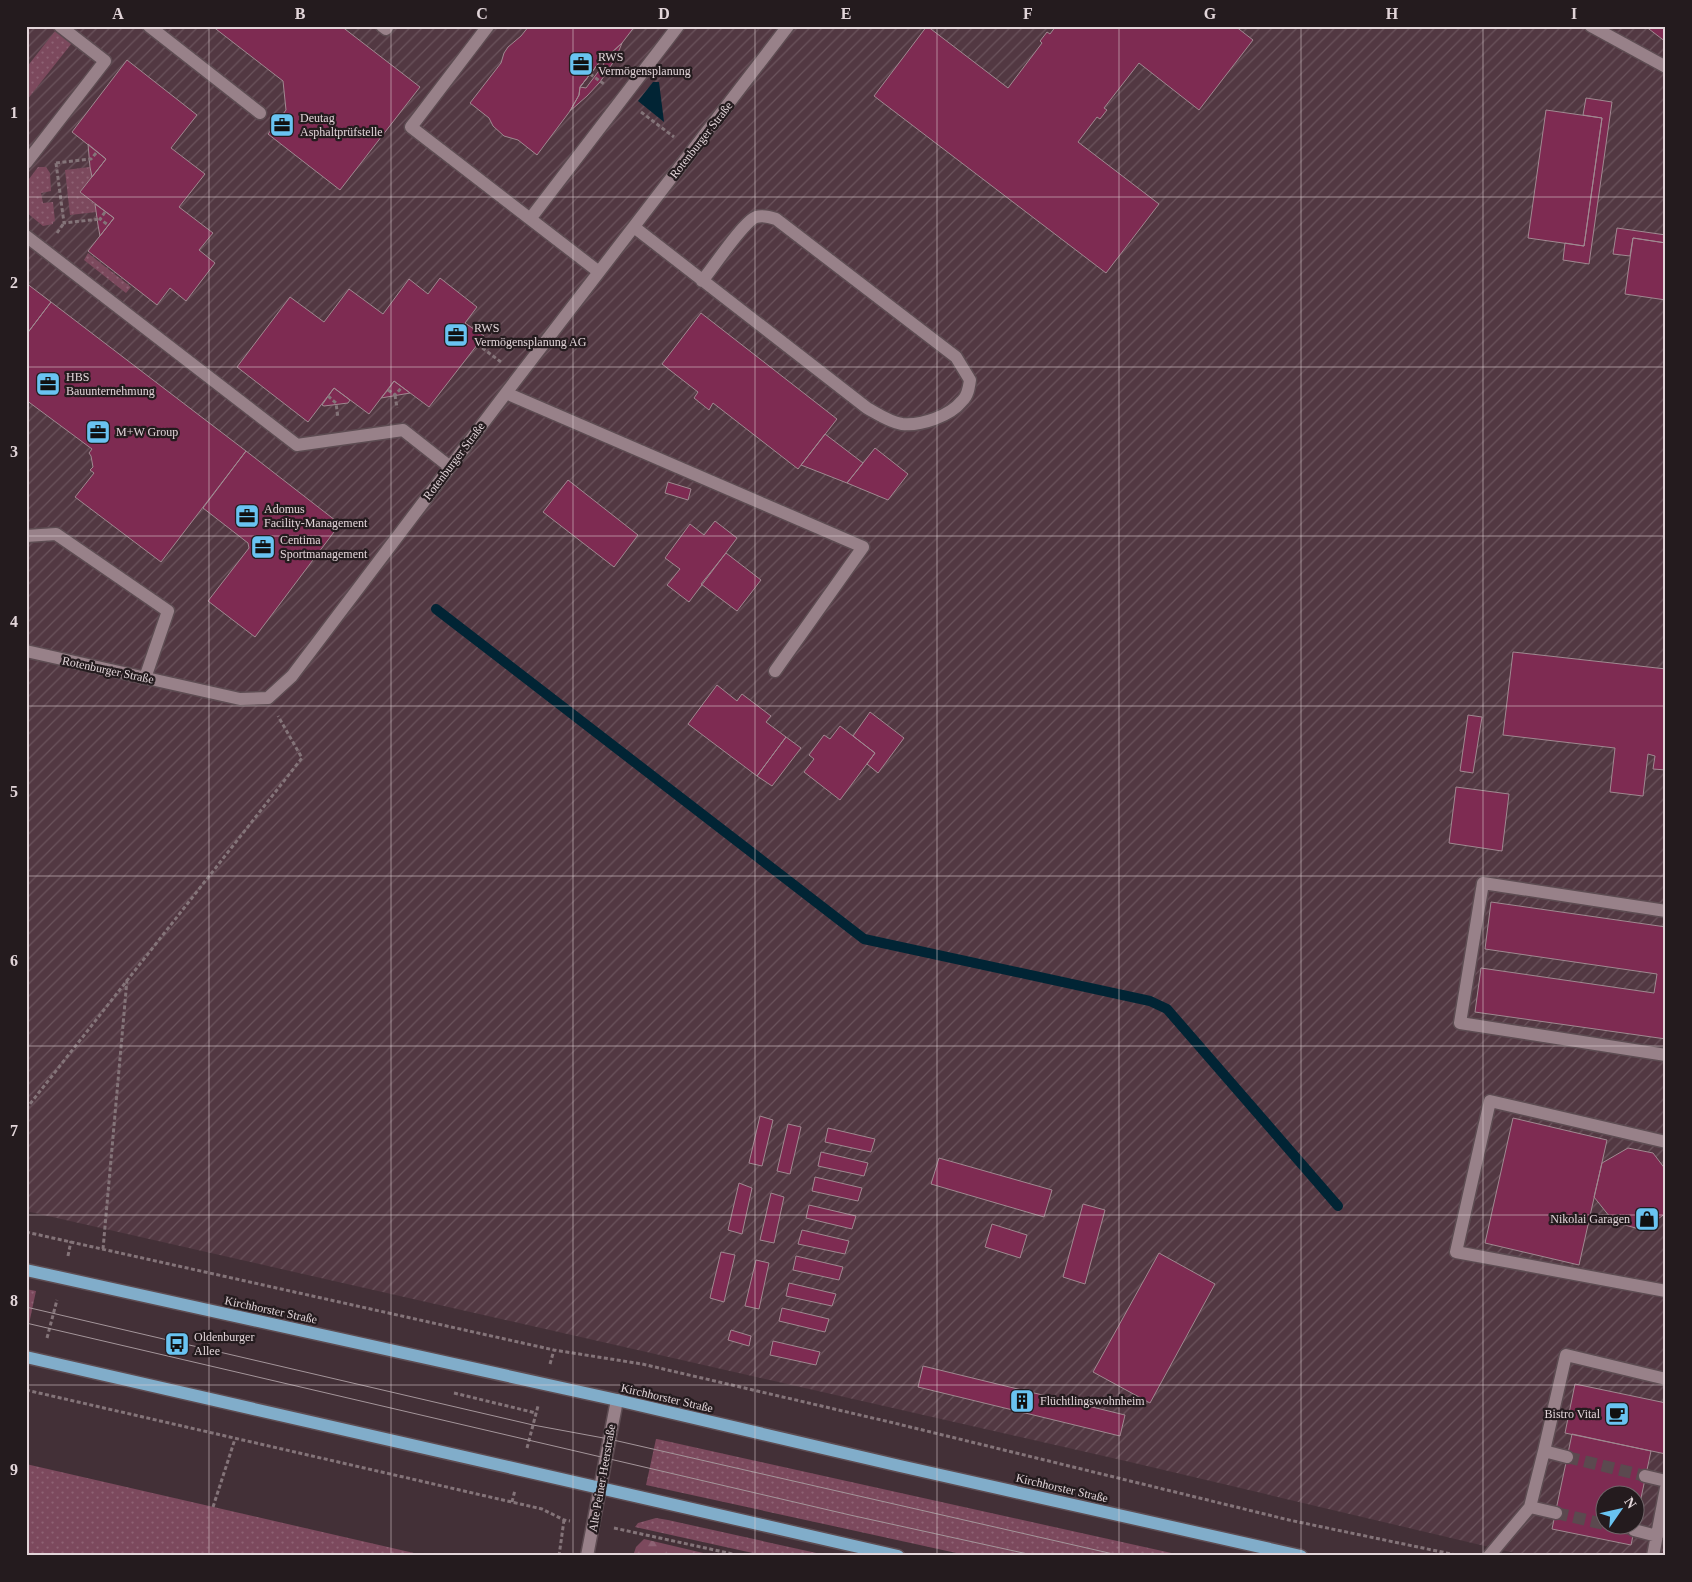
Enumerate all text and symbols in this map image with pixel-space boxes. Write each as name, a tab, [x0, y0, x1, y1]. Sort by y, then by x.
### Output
text: A	[112, 5, 124, 22]
text: B	[295, 5, 306, 22]
text: C	[476, 5, 488, 22]
text: D	[658, 5, 670, 22]
text: E	[841, 5, 851, 22]
text: F	[1023, 5, 1033, 22]
text: G	[1204, 5, 1217, 22]
text: H	[1386, 5, 1399, 22]
text: I	[1571, 5, 1577, 22]
place label: RWS Vermögensplanung	[598, 50, 691, 78]
office icon: RWS Vermögensplanung	[568, 51, 594, 77]
street label: Rotenburger Straße	[667, 99, 735, 181]
text: 1	[10, 104, 18, 121]
place label: Deutag Asphaltprüfstelle	[300, 111, 383, 139]
office icon: Deutag Asphaltprüfstelle	[269, 112, 295, 138]
text: 2	[10, 274, 18, 291]
place label: RWS Vermögensplanung AG	[474, 321, 587, 349]
office icon: RWS Vermögensplanung AG	[443, 322, 469, 348]
place label: HBS Bauunternehmung	[66, 370, 155, 398]
office icon: HBS Bauunternehmung	[35, 371, 61, 397]
office icon: M+W Group	[85, 419, 111, 445]
street label: Rotenburger Straße	[420, 419, 488, 503]
place label: M+W Group	[116, 425, 178, 439]
text: 3	[10, 443, 18, 460]
place label: Adomus Facility-Management	[264, 502, 368, 530]
office icon: Adomus Facility-Management	[234, 503, 260, 529]
place label: Centima Sportmanagement	[280, 533, 368, 561]
office icon: Centima Sportmanagement	[250, 534, 276, 560]
text: 4	[10, 613, 18, 630]
street label: Rotenburger Straße	[61, 653, 155, 687]
text: 5	[10, 783, 18, 800]
text: 6	[10, 952, 18, 969]
text: 7	[10, 1122, 18, 1139]
shop icon: Nikolai Garagen	[1634, 1206, 1660, 1232]
place label: Nikolai Garagen	[1550, 1212, 1630, 1226]
text: 8	[10, 1292, 18, 1309]
street label: Kirchhorster Straße	[223, 1293, 319, 1327]
place label: Oldenburger Allee	[194, 1330, 254, 1358]
bus stop icon: Oldenburger Allee	[164, 1331, 190, 1357]
street label: Kirchhorster Straße	[619, 1381, 715, 1415]
building icon: Flüchtlingswohnheim	[1009, 1388, 1035, 1414]
place label: Flüchtlingswohnheim	[1040, 1394, 1145, 1408]
cafe icon: Bistro Vital	[1604, 1401, 1630, 1427]
place label: Bistro Vital	[1545, 1407, 1601, 1421]
street label: Alte Peiner Heerstraße	[586, 1423, 618, 1533]
text: 9	[10, 1461, 18, 1478]
street label: Kirchhorster Straße	[1014, 1471, 1110, 1505]
north arrow	[1594, 1484, 1644, 1534]
text: N	[1621, 1495, 1639, 1511]

